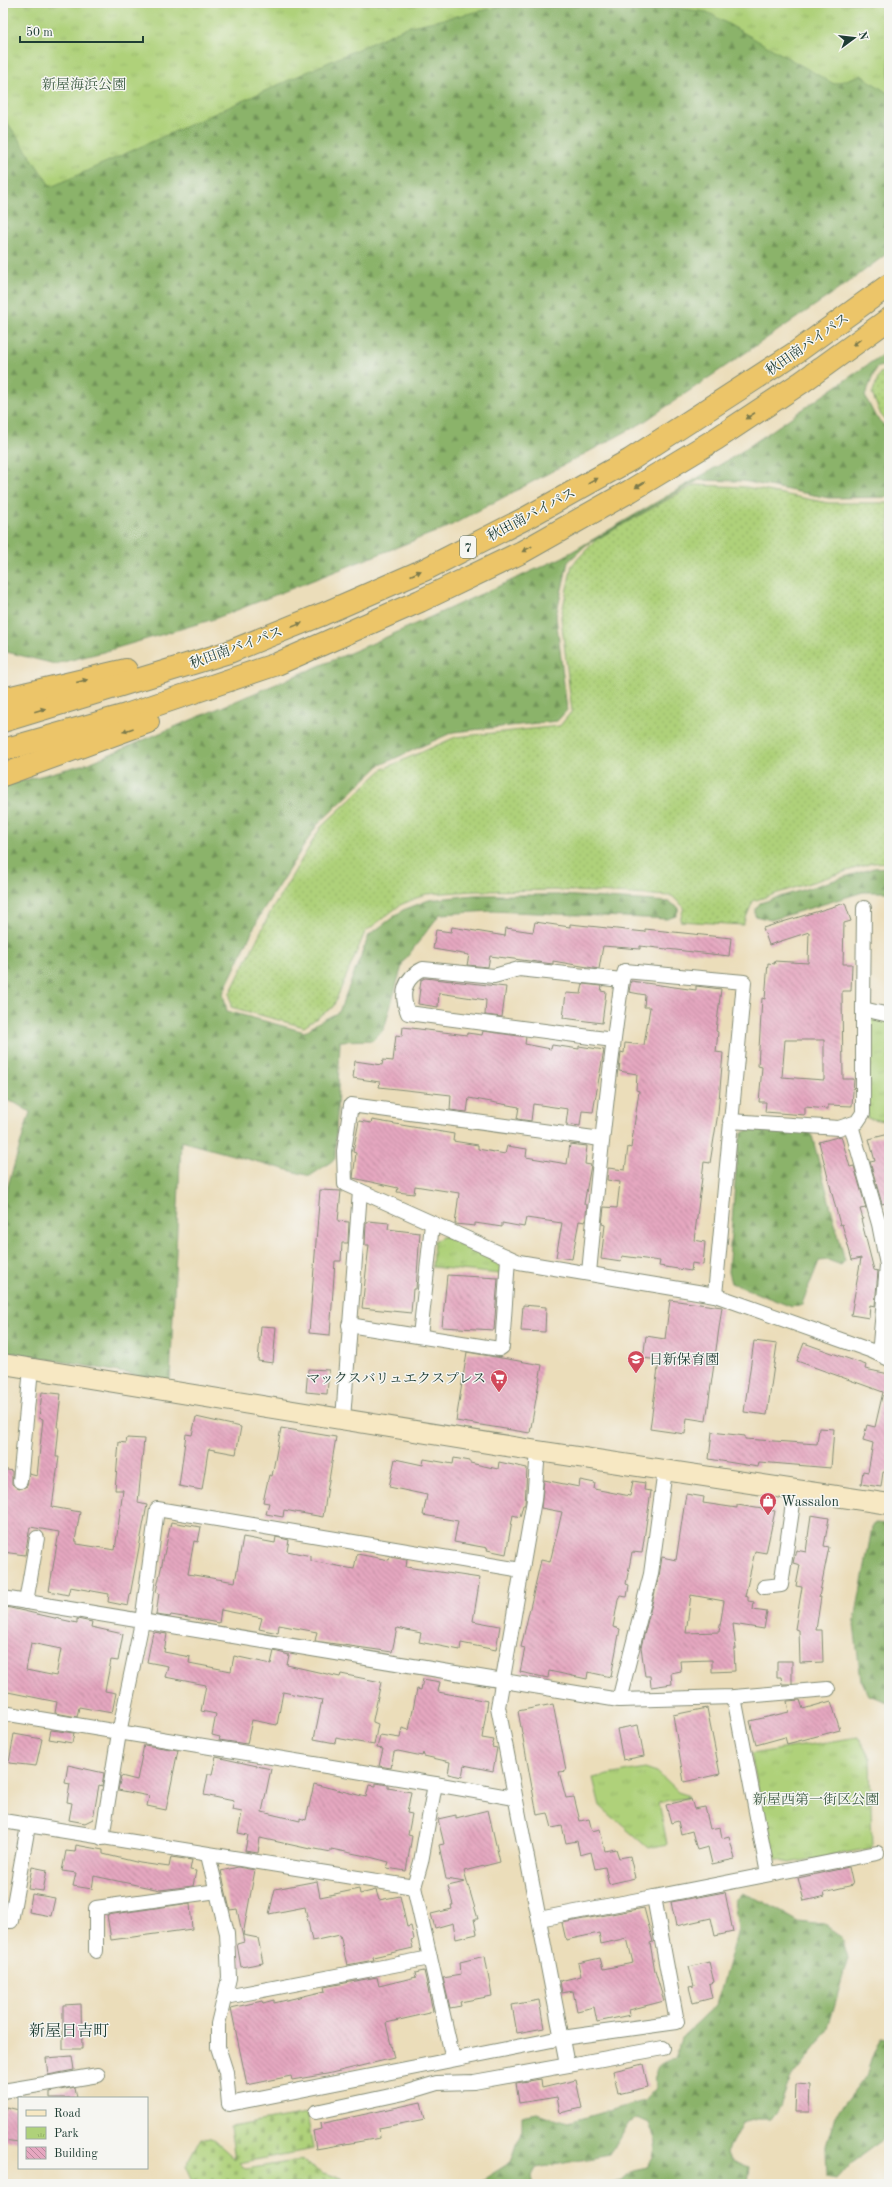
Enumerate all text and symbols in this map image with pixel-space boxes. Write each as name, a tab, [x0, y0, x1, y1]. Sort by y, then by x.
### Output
scale bar	[20, 18, 143, 44]
north arrow	[834, 18, 874, 58]
text: 50 m	[26, 26, 53, 39]
text: N	[856, 30, 869, 42]
park label: 新屋海浜公園	[42, 77, 126, 92]
street label: 秋田南バイパス	[763, 310, 852, 379]
one-way arrow	[852, 338, 863, 346]
one-way arrow	[745, 412, 756, 420]
one-way arrow	[587, 478, 599, 484]
one-way arrow	[635, 481, 645, 489]
street label: 秋田南バイパス	[485, 485, 578, 544]
road number: 7	[460, 536, 476, 558]
one-way arrow	[521, 546, 533, 553]
one-way arrow	[410, 570, 421, 576]
one-way arrow	[291, 622, 302, 628]
street label: 秋田南バイパス	[188, 624, 285, 671]
one-way arrow	[76, 677, 88, 683]
one-way arrow	[35, 707, 47, 713]
one-way arrow	[121, 727, 133, 733]
school or university icon: 日新保育園	[626, 1349, 646, 1374]
place label: 日新保育園	[649, 1352, 719, 1367]
supermarket icon: マックスバリュエクスプレス	[489, 1368, 509, 1393]
place label: マックスバリュエクスプレス	[306, 1371, 486, 1386]
shop icon: Wassalon	[758, 1491, 778, 1516]
place label: Wassalon	[781, 1495, 840, 1509]
park label: 新屋西第一街区公園	[753, 1792, 879, 1807]
district label: 新屋日吉町	[29, 2022, 109, 2040]
legend	[18, 2097, 148, 2169]
text: Road	[54, 2108, 81, 2120]
text: Park	[54, 2128, 79, 2140]
text: Building	[54, 2148, 98, 2160]

